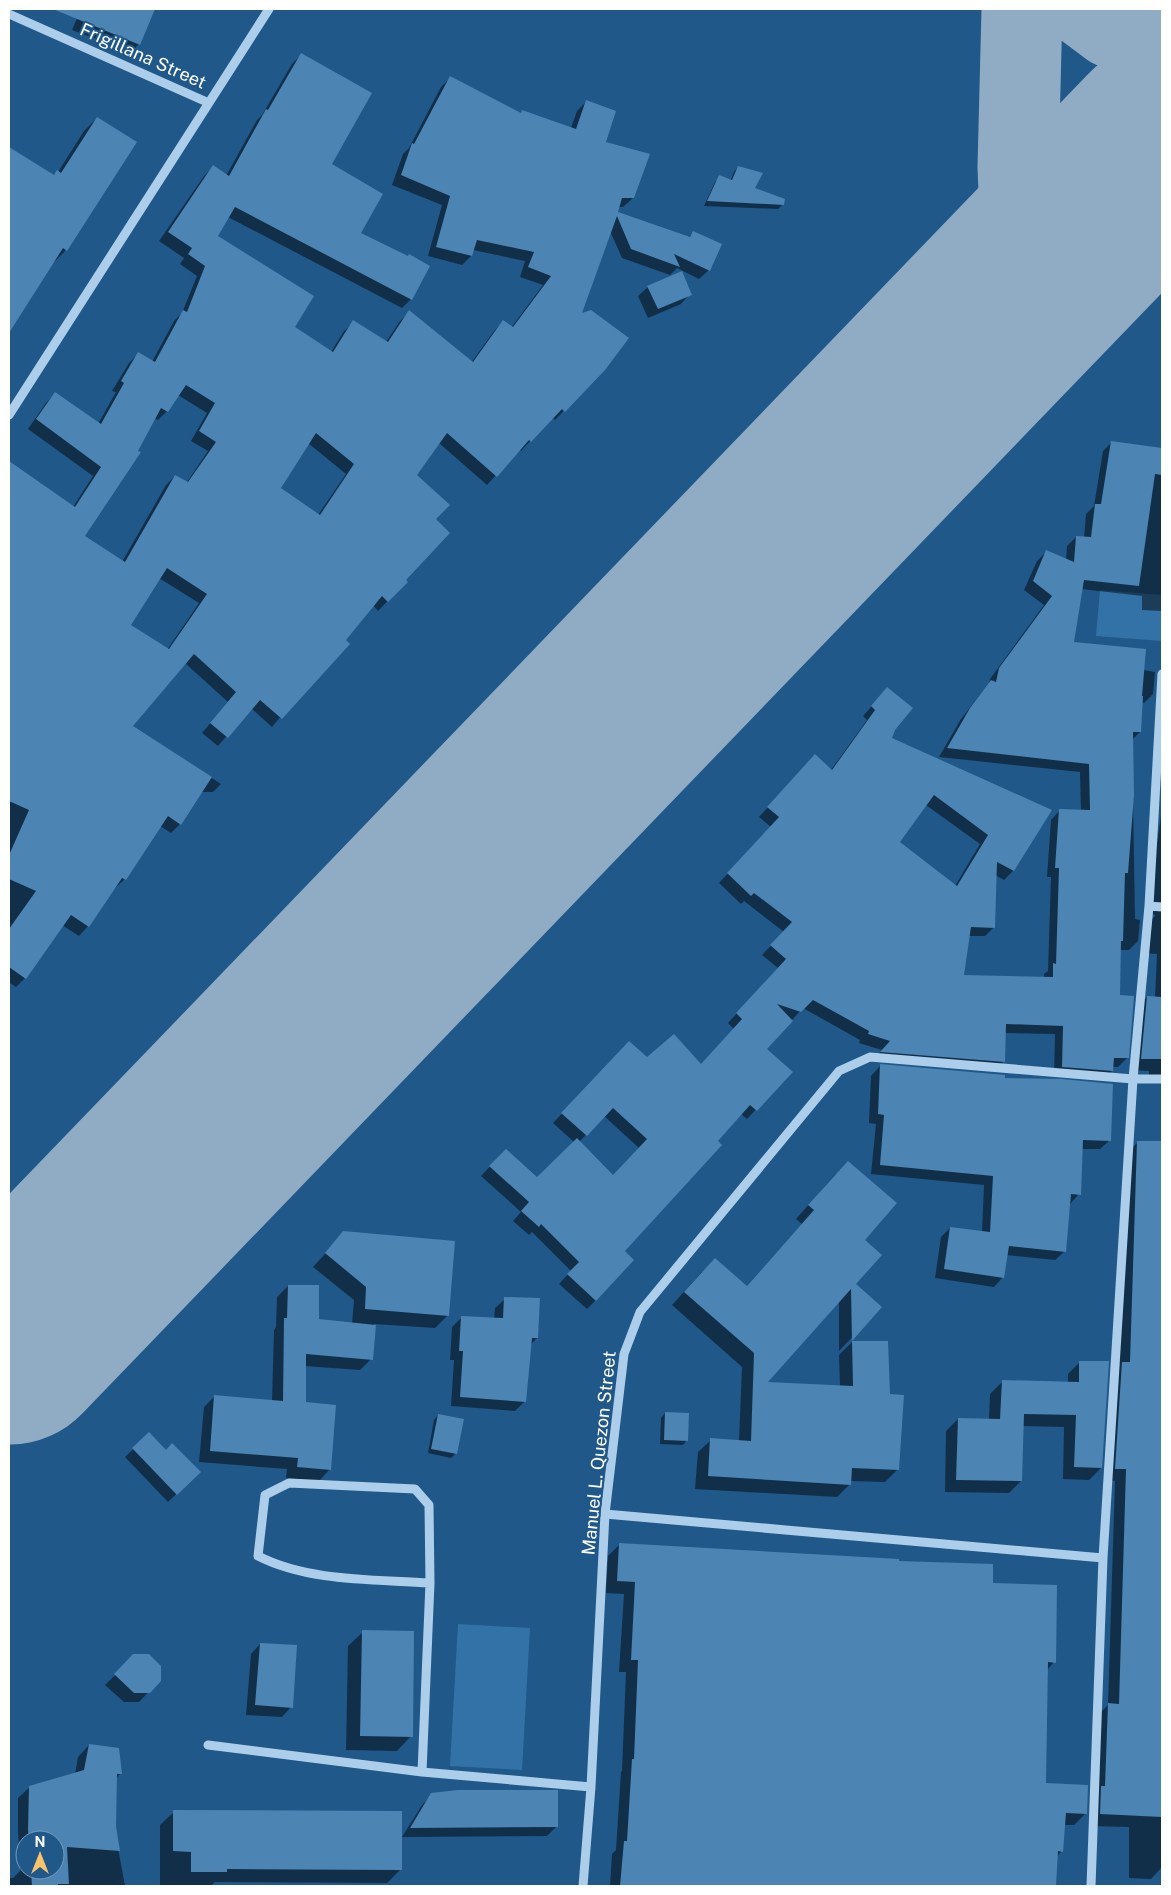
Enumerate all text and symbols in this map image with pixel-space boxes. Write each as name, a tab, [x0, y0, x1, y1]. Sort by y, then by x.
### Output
street label: Frigillana Street	[77, 18, 209, 93]
street label: Manuel L. Quezon Street	[577, 1350, 620, 1556]
north arrow	[15, 1830, 65, 1880]
text: N	[35, 1834, 45, 1850]

